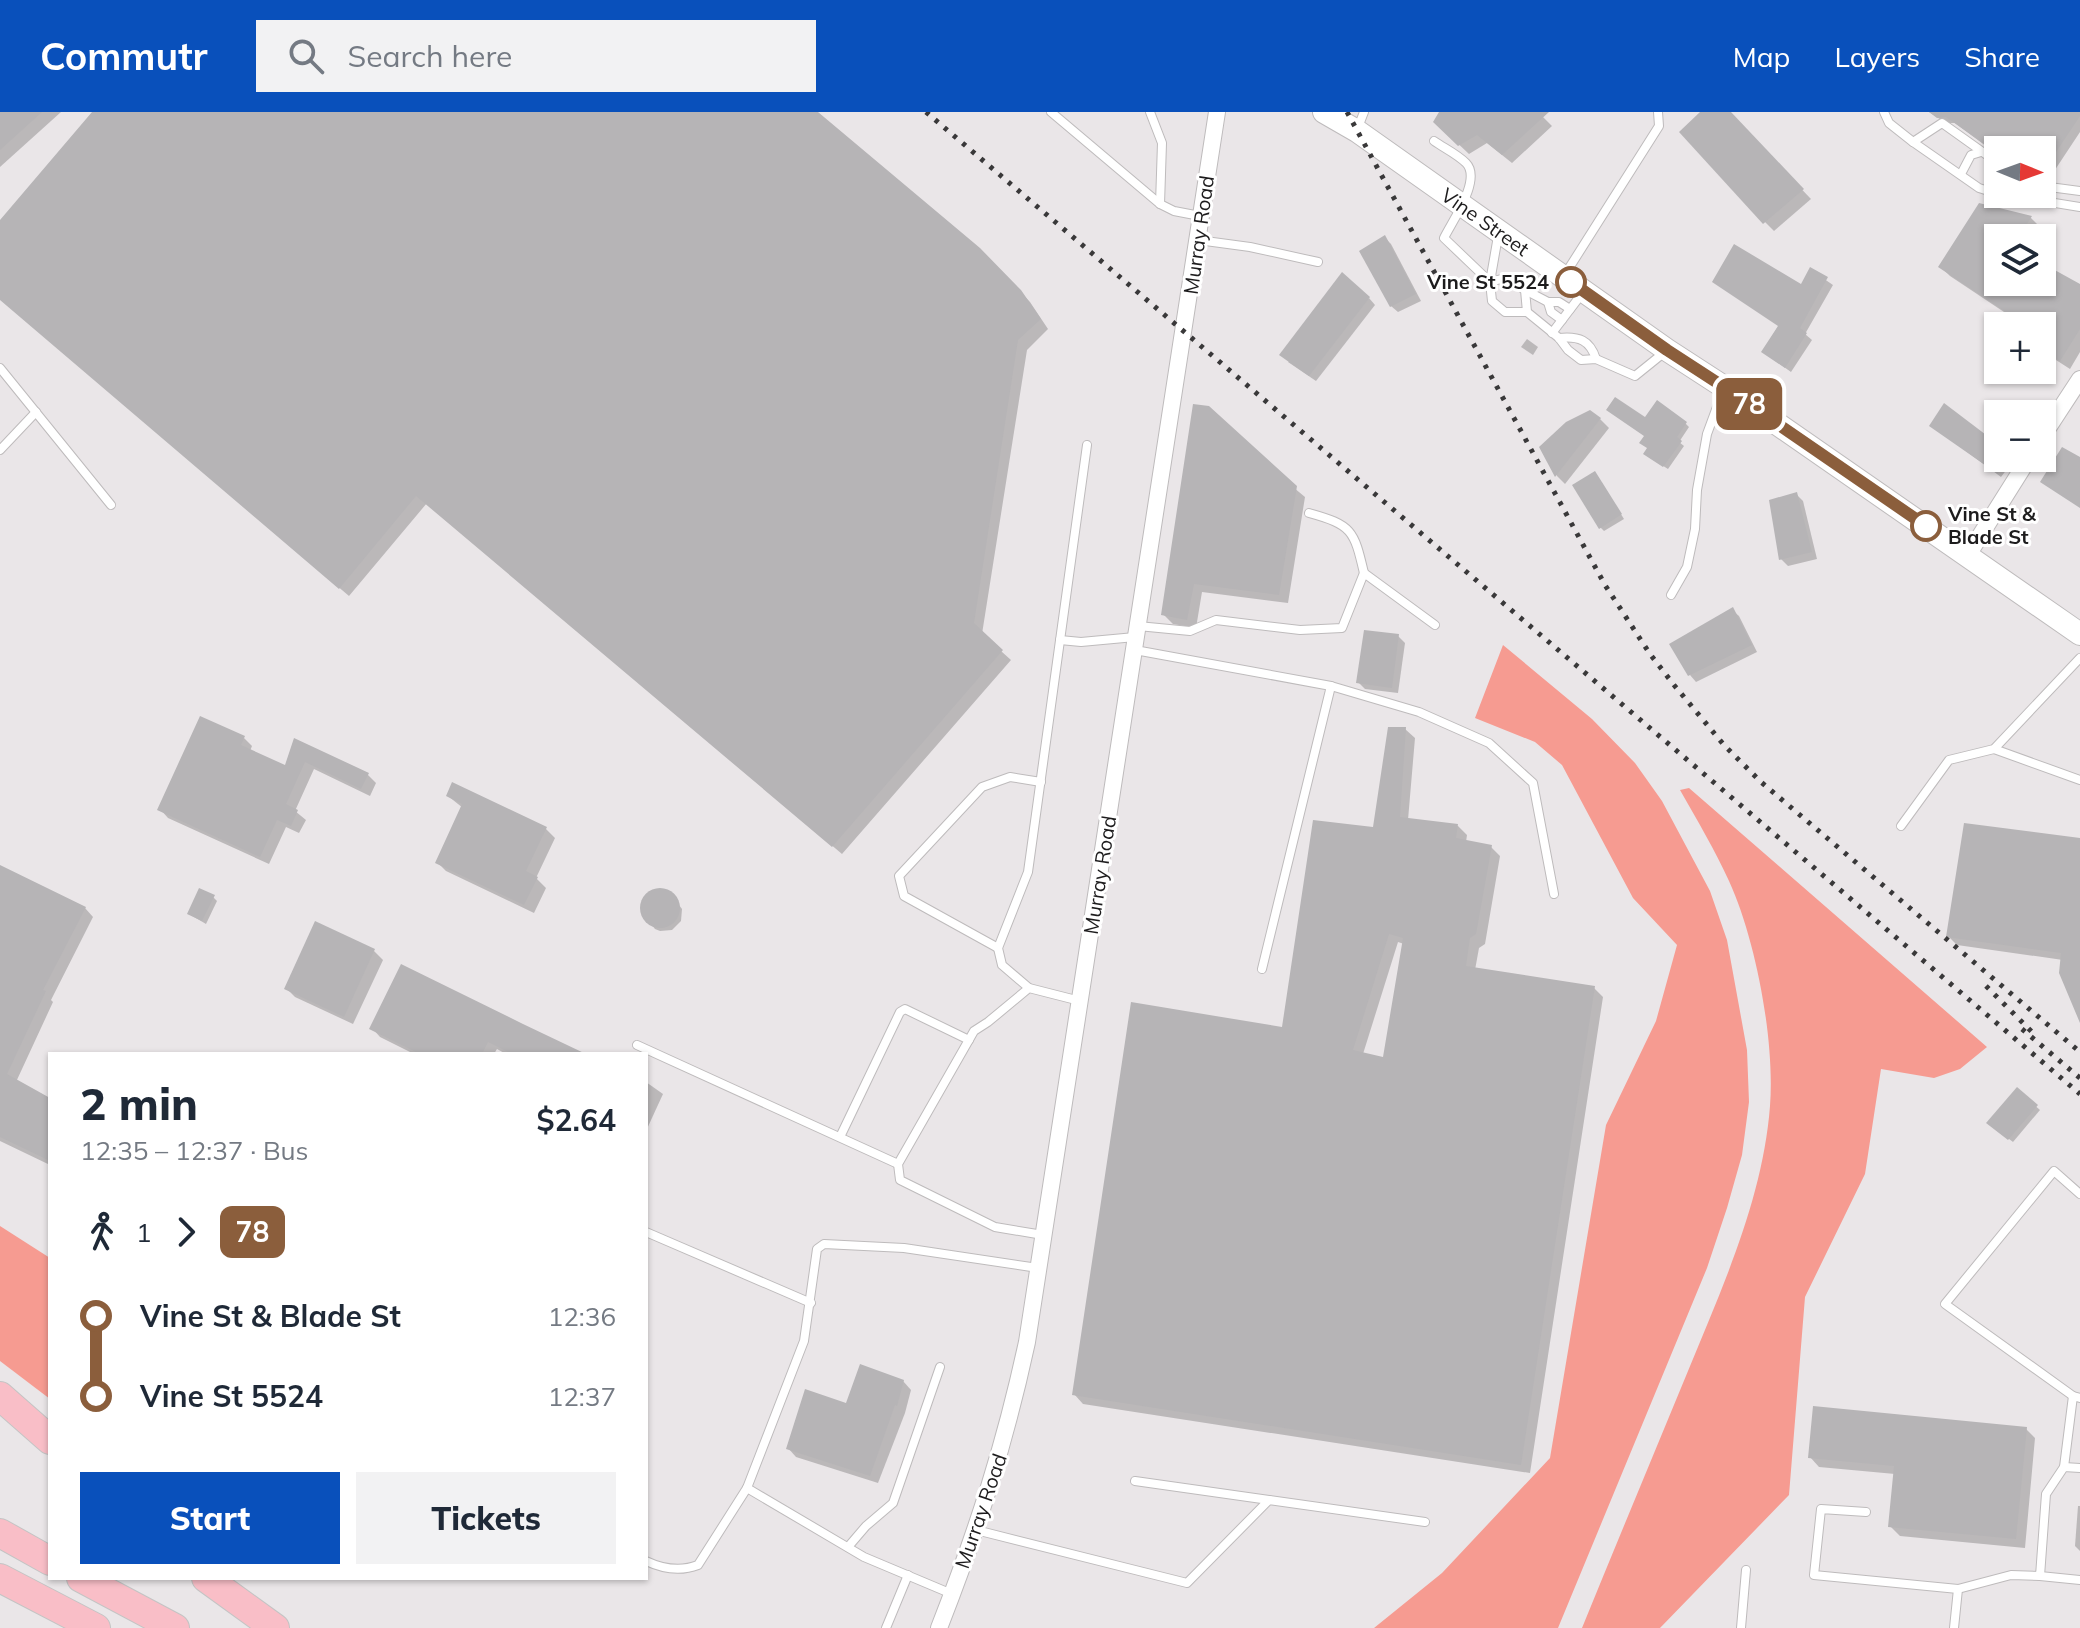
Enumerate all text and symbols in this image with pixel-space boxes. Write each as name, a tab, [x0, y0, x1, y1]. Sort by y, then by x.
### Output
search box	[256, 20, 816, 92]
text: Commutr	[40, 32, 208, 80]
icon: search	[284, 34, 328, 78]
text: Search here	[348, 37, 512, 75]
text: Map	[1733, 39, 1790, 74]
text: Layers	[1834, 39, 1920, 74]
text: Share	[1964, 39, 2040, 74]
north arrow	[1984, 136, 2056, 208]
map controls	[1984, 136, 2056, 472]
street label: Murray Road	[1178, 174, 1219, 296]
street label: Vine Street	[1436, 182, 1534, 261]
button: layers	[1984, 224, 2056, 296]
marker: Vine St 5524	[1556, 267, 1586, 297]
place label: Vine St 5524	[1426, 269, 1549, 294]
button: +	[1984, 312, 2056, 384]
line badge: 78	[1713, 378, 1785, 430]
text: 78	[1732, 386, 1766, 421]
button: −	[1984, 400, 2056, 472]
place label: Vine St & Blade St	[1947, 501, 2037, 549]
marker: Vine St & Blade St	[1911, 511, 1941, 541]
street label: Murray Road	[1078, 814, 1121, 936]
text: 2 min	[80, 1076, 198, 1131]
text: $2.64	[537, 1101, 616, 1139]
text: 12:35 – 12:37 · Bus	[80, 1134, 309, 1167]
icon: walk	[80, 1210, 124, 1254]
icon: forward	[164, 1210, 208, 1254]
text: 78	[236, 1214, 269, 1249]
text: 1	[136, 1216, 152, 1249]
text: Vine St & Blade St	[140, 1297, 401, 1335]
text: 12:36	[548, 1300, 616, 1333]
text: Vine St 5524	[140, 1377, 323, 1415]
text: 12:37	[548, 1380, 616, 1413]
street label: Murray Road	[949, 1450, 1012, 1572]
button: Start	[80, 1472, 340, 1564]
button: Tickets	[356, 1472, 616, 1564]

